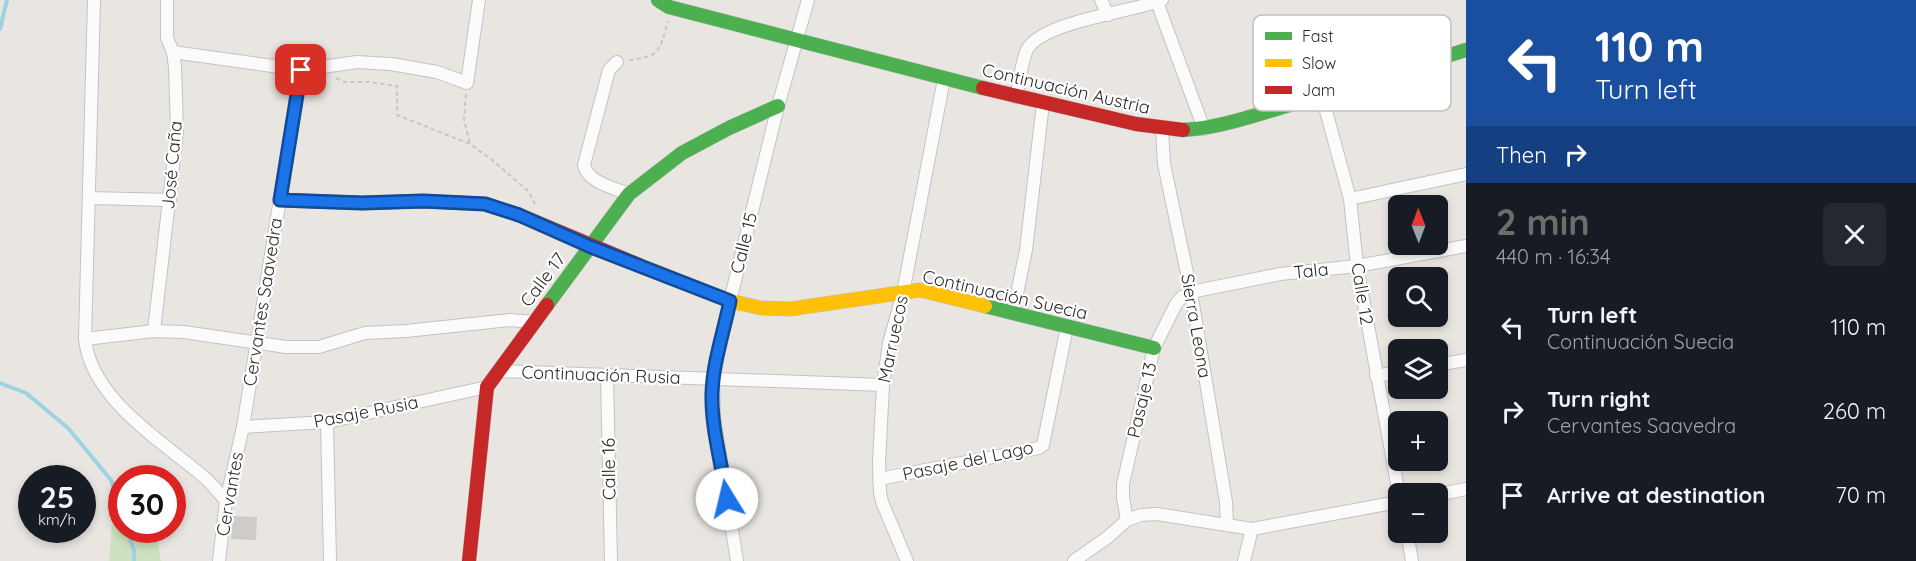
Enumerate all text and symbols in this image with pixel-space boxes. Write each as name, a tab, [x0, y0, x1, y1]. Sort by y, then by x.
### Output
legend	[1253, 15, 1451, 111]
text: 110 m	[1595, 20, 1704, 73]
icon: left	[1496, 24, 1574, 102]
text: Fast	[1302, 26, 1333, 46]
pin	[275, 44, 326, 95]
icon: arrive	[284, 53, 317, 86]
text: Slow	[1302, 53, 1336, 73]
street label: Continuación Austria	[980, 58, 1152, 119]
text: Turn left	[1595, 72, 1697, 106]
text: Jam	[1302, 80, 1335, 100]
street label: José Caña	[156, 120, 187, 210]
icon: right	[1559, 138, 1592, 171]
text: Then	[1496, 141, 1547, 169]
north arrow	[1388, 195, 1448, 255]
map controls	[1388, 195, 1448, 543]
text: 2 min	[1496, 199, 1590, 244]
button: close	[1823, 203, 1886, 266]
street label: Calle 15	[725, 210, 762, 276]
street label: Cervantes Saavedra	[238, 216, 287, 388]
text: 440 m · 16:34	[1496, 244, 1610, 269]
street label: Calle 17	[515, 248, 570, 311]
street label: Tala	[1292, 257, 1330, 284]
street label: Calle 12	[1346, 261, 1379, 327]
street label: Continuación Suecia	[920, 264, 1090, 325]
button: search	[1388, 267, 1448, 327]
street label: Sierra Leona	[1176, 272, 1217, 380]
street label: Marruecos	[872, 293, 913, 385]
text: Turn left	[1547, 301, 1637, 329]
icon: left	[1496, 311, 1529, 344]
text: 110 m	[1831, 313, 1886, 341]
text: Continuación Suecia	[1547, 329, 1734, 354]
button: layers	[1388, 339, 1448, 399]
street label: Continuación Rusia	[521, 360, 681, 389]
street label: Pasaje 13	[1122, 360, 1161, 440]
text: Turn right	[1547, 385, 1651, 413]
street label: Pasaje Rusia	[312, 390, 420, 433]
icon: right	[1496, 395, 1529, 428]
text: 260 m	[1823, 397, 1886, 425]
button: +	[1388, 411, 1448, 471]
text: Cervantes Saavedra	[1547, 413, 1736, 438]
street label: Pasaje del Lago	[900, 435, 1036, 486]
street label: Calle 16	[596, 437, 621, 500]
street label: Cervantes	[211, 450, 248, 538]
speed limit sign: 30	[108, 465, 186, 543]
position arrow	[695, 467, 759, 531]
text: 25	[40, 478, 74, 516]
icon: arrive	[1496, 479, 1529, 512]
text: Arrive at destination	[1547, 481, 1765, 509]
text: 70 m	[1836, 481, 1886, 509]
button: −	[1388, 483, 1448, 543]
text: km/h	[38, 510, 76, 529]

